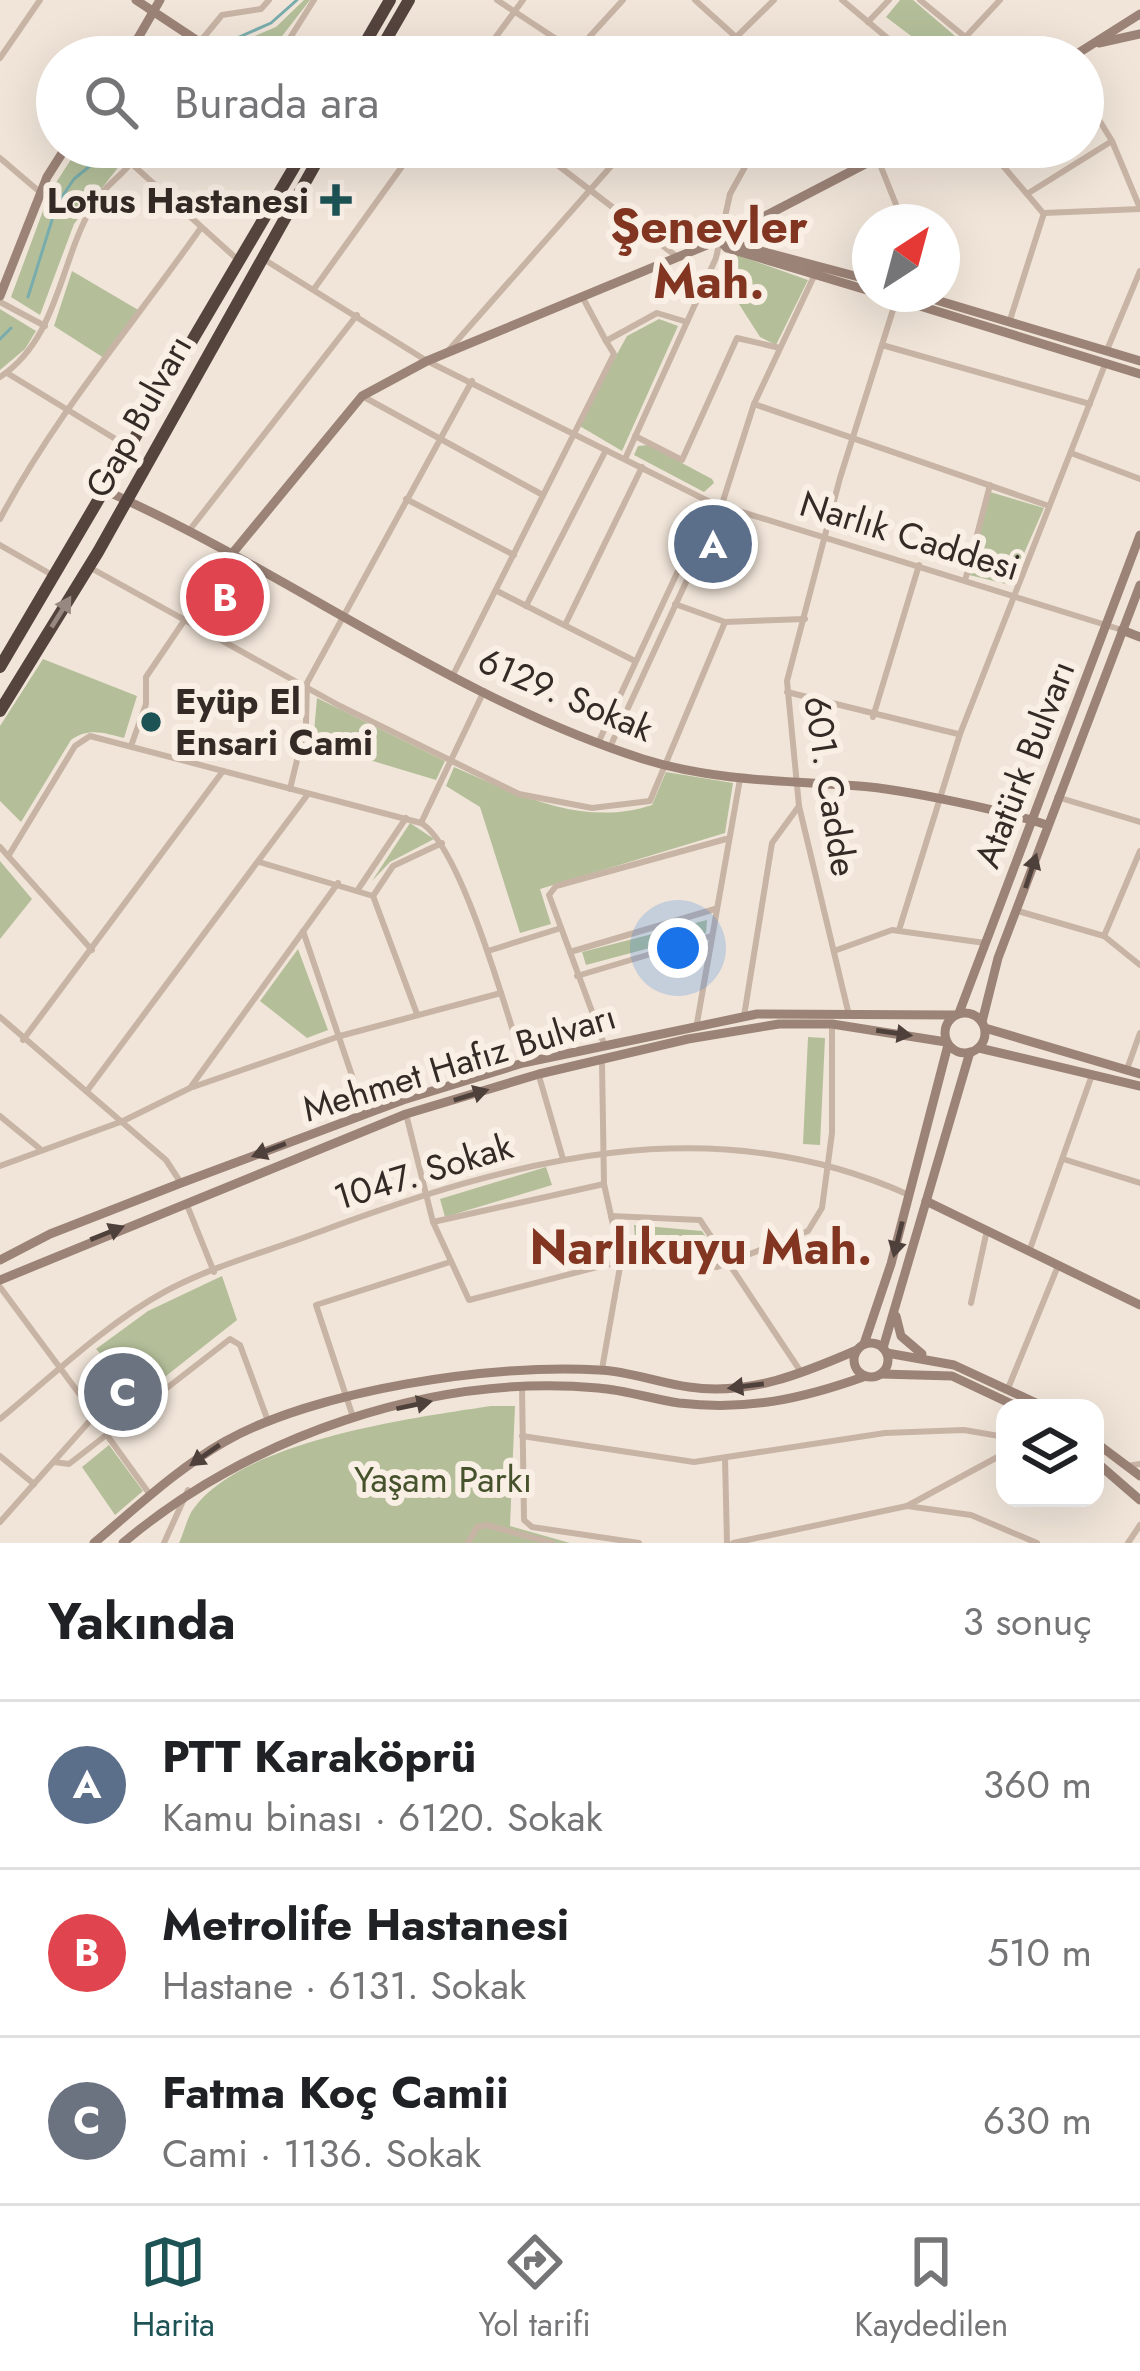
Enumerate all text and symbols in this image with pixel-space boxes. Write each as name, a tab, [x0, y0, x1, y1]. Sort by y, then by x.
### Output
search box	[36, 36, 1104, 168]
icon: search	[78, 69, 144, 135]
text: Burada ara	[174, 70, 379, 135]
place label: Lotus Hastanesi	[47, 174, 309, 226]
marker: Lotus Hastanesi	[320, 184, 352, 216]
district label: Şenevler Mah.	[610, 192, 808, 316]
north arrow	[852, 204, 960, 312]
street label: Gap Bulvarı	[72, 325, 204, 507]
street label: Narlık Caddesi	[794, 477, 1026, 593]
pin: A	[674, 499, 752, 589]
pin: B	[186, 552, 264, 642]
one-way arrow	[50, 595, 71, 629]
street label: 6129. Sokak	[470, 634, 662, 754]
street label: Atatürk Bulvarı	[961, 653, 1087, 875]
place label: Eyüp El Ensari Cami	[175, 675, 373, 768]
street label: 601. Cadde	[791, 692, 871, 880]
marker: Eyüp El Ensari Cami	[138, 709, 164, 735]
one-way arrow	[1023, 852, 1042, 889]
your location	[648, 918, 708, 978]
street label: Mehmet Hafız Bulvarı	[296, 990, 622, 1134]
one-way arrow	[876, 1024, 913, 1043]
one-way arrow	[453, 1085, 490, 1103]
street label: 1047. Sokak	[327, 1119, 519, 1223]
one-way arrow	[251, 1141, 287, 1160]
district label: Narlıkuyu Mah.	[529, 1213, 873, 1282]
one-way arrow	[888, 1221, 907, 1258]
one-way arrow	[89, 1223, 125, 1242]
pin: C	[84, 1347, 162, 1437]
one-way arrow	[727, 1376, 765, 1395]
one-way arrow	[396, 1395, 433, 1414]
map controls	[996, 1399, 1104, 1507]
button: layers	[996, 1399, 1104, 1507]
one-way arrow	[188, 1443, 221, 1466]
park label: Yaşam Parkı	[354, 1453, 532, 1505]
text: Yakında	[48, 1584, 236, 1658]
text: 3 sonuç	[962, 1593, 1092, 1650]
text: PTT Karaköprü	[162, 1724, 476, 1789]
text: A	[73, 1756, 101, 1813]
text: 360 m	[983, 1756, 1092, 1813]
text: Kamu binası · 6120. Sokak	[162, 1789, 603, 1846]
text: Metrolife Hastanesi	[162, 1892, 569, 1957]
text: B	[74, 1924, 100, 1981]
text: 510 m	[987, 1924, 1092, 1981]
text: Hastane · 6131. Sokak	[162, 1957, 526, 2014]
text: Fatma Koç Camii	[162, 2060, 509, 2125]
text: C	[73, 2092, 101, 2149]
text: 630 m	[983, 2092, 1092, 2149]
text: Cami · 1136. Sokak	[162, 2125, 481, 2182]
tab: Harita	[132, 2229, 215, 2348]
tab: Yol tarifi	[478, 2229, 591, 2348]
tab: Kaydedilen	[854, 2229, 1008, 2348]

